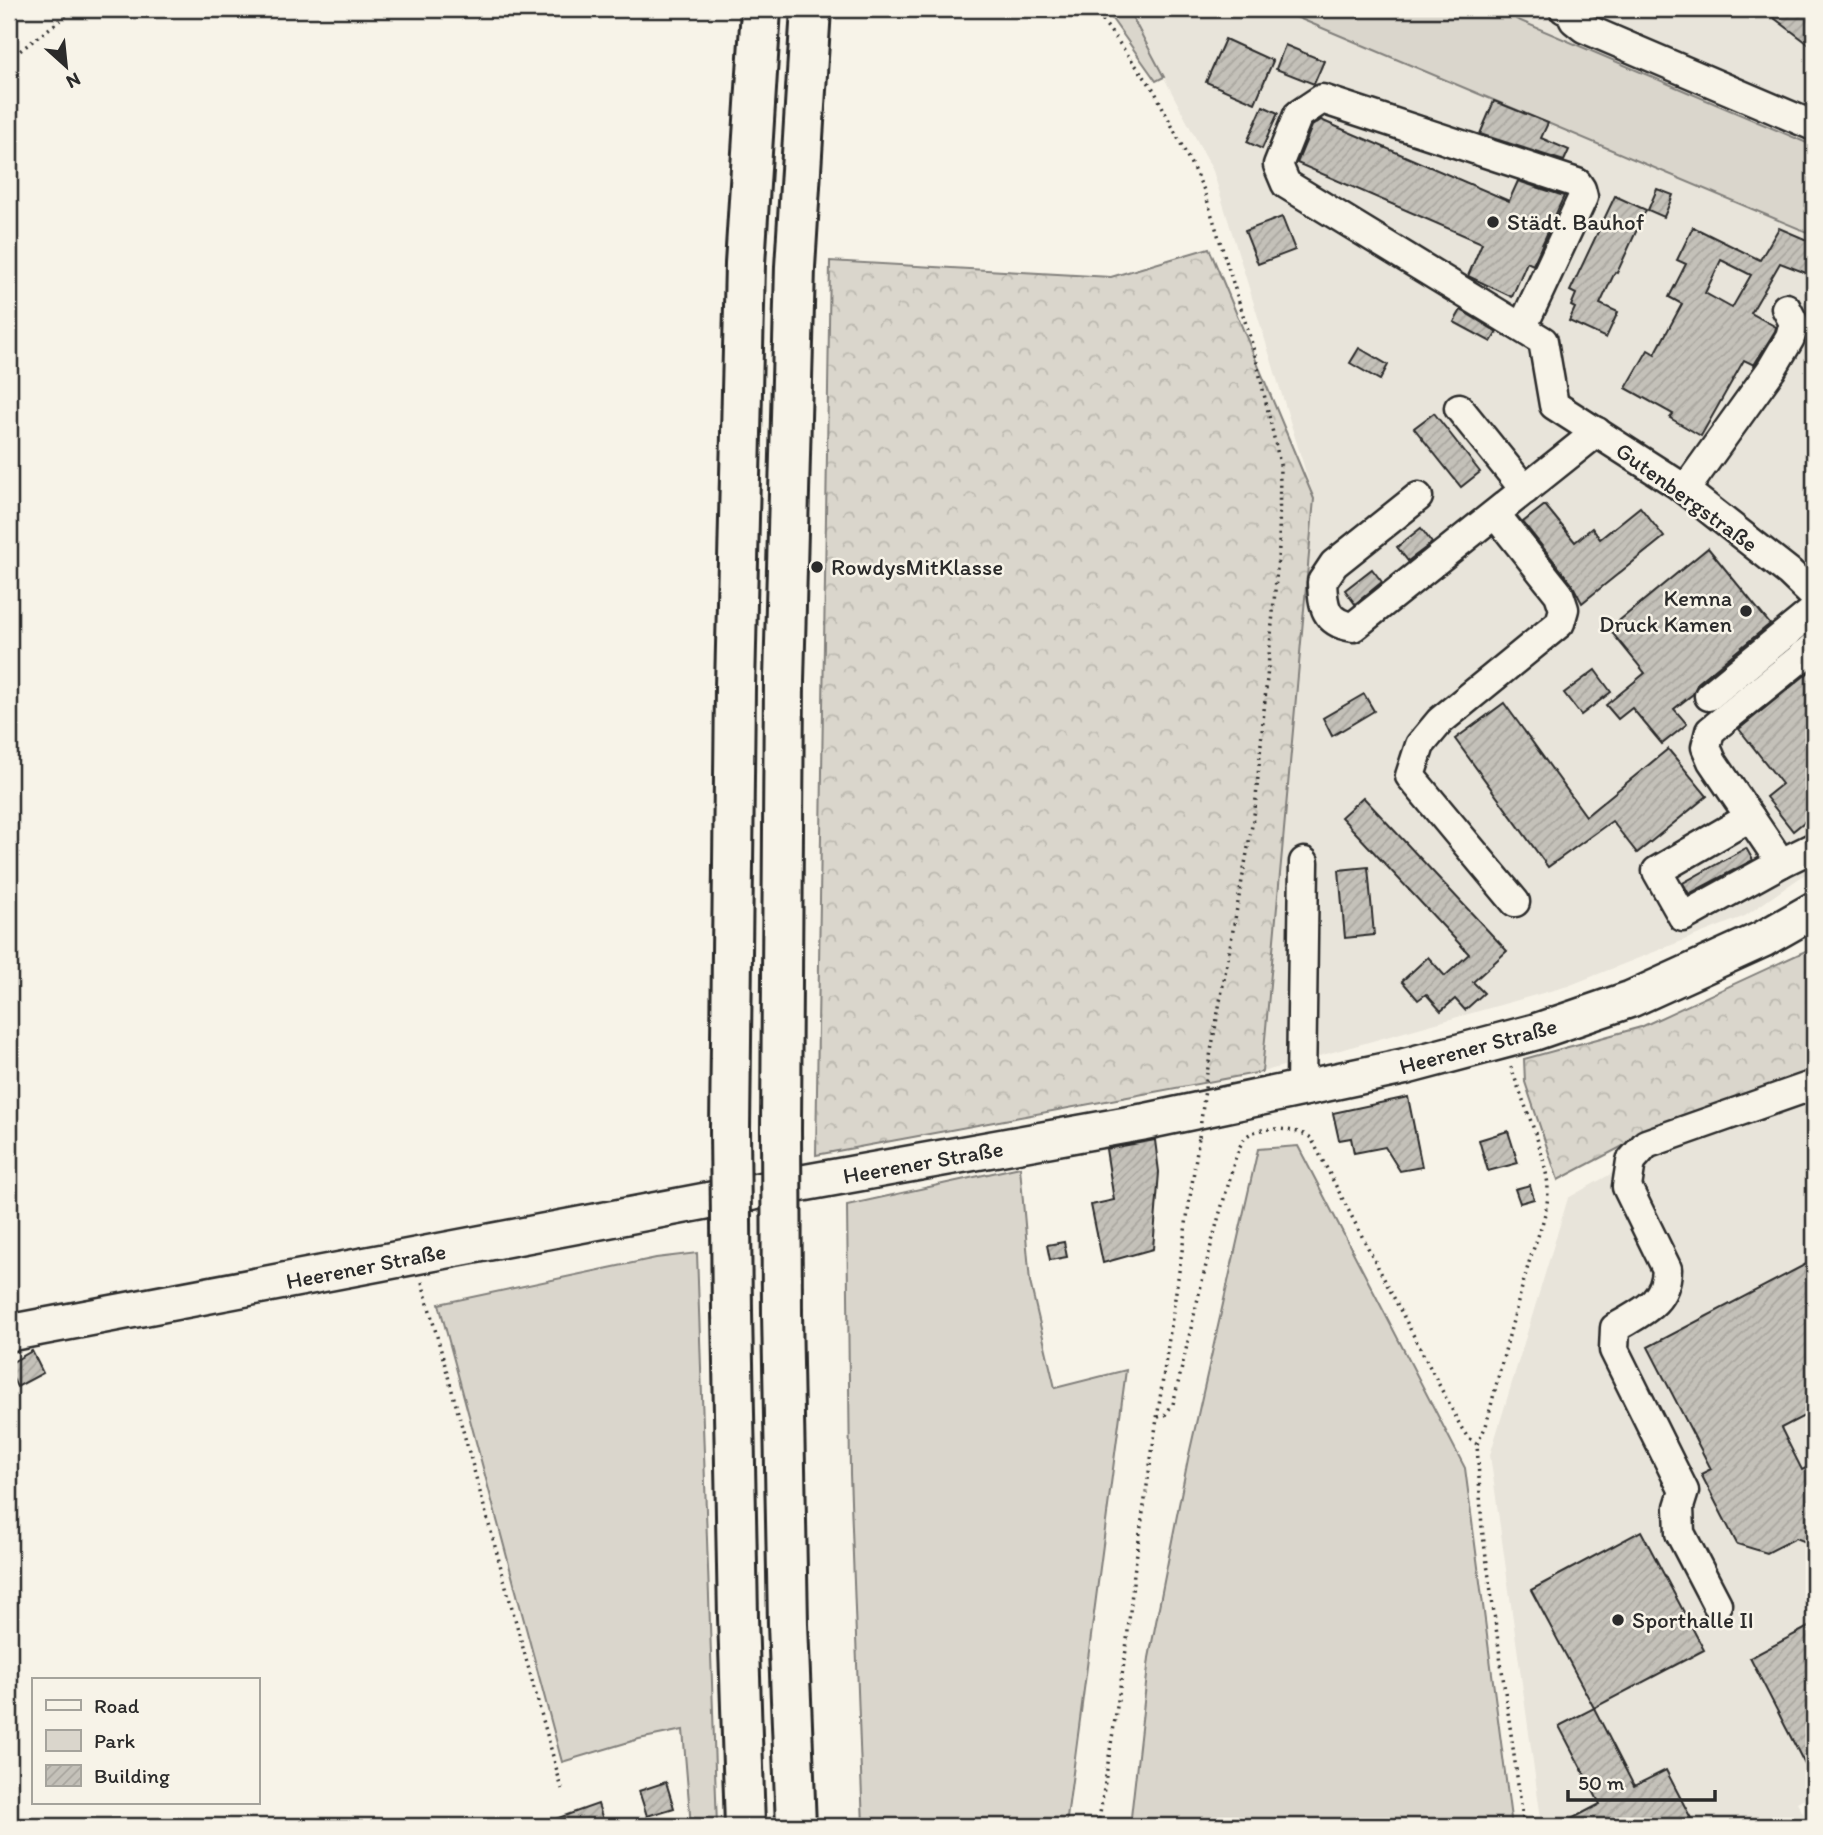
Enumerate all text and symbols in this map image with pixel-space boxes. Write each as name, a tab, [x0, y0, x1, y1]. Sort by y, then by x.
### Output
north arrow	[32, 32, 102, 102]
text: N	[63, 68, 84, 94]
place label: Städt. Bauhof	[1507, 208, 1645, 236]
marker: Städt. Bauhof	[1485, 214, 1501, 230]
street label: Gutenbergstraße	[1610, 436, 1764, 558]
place label: RowdysMitKlasse	[831, 553, 1003, 581]
marker: RowdysMitKlasse	[809, 559, 825, 575]
place label: Kemna Druck Kamen	[1599, 584, 1732, 638]
marker: Kemna Druck Kamen	[1738, 603, 1754, 619]
street label: Heerener Straße	[1396, 1011, 1560, 1081]
street label: Heerener Straße	[841, 1134, 1005, 1190]
street label: Heerener Straße	[284, 1237, 448, 1295]
place label: Sporthalle II	[1632, 1606, 1754, 1634]
marker: Sporthalle II	[1610, 1612, 1626, 1628]
legend	[32, 1678, 259, 1804]
text: Road	[94, 1693, 140, 1718]
text: Park	[94, 1728, 136, 1753]
scale bar	[1568, 1758, 1714, 1802]
text: Building	[94, 1763, 170, 1788]
text: 50 m	[1578, 1770, 1625, 1795]

